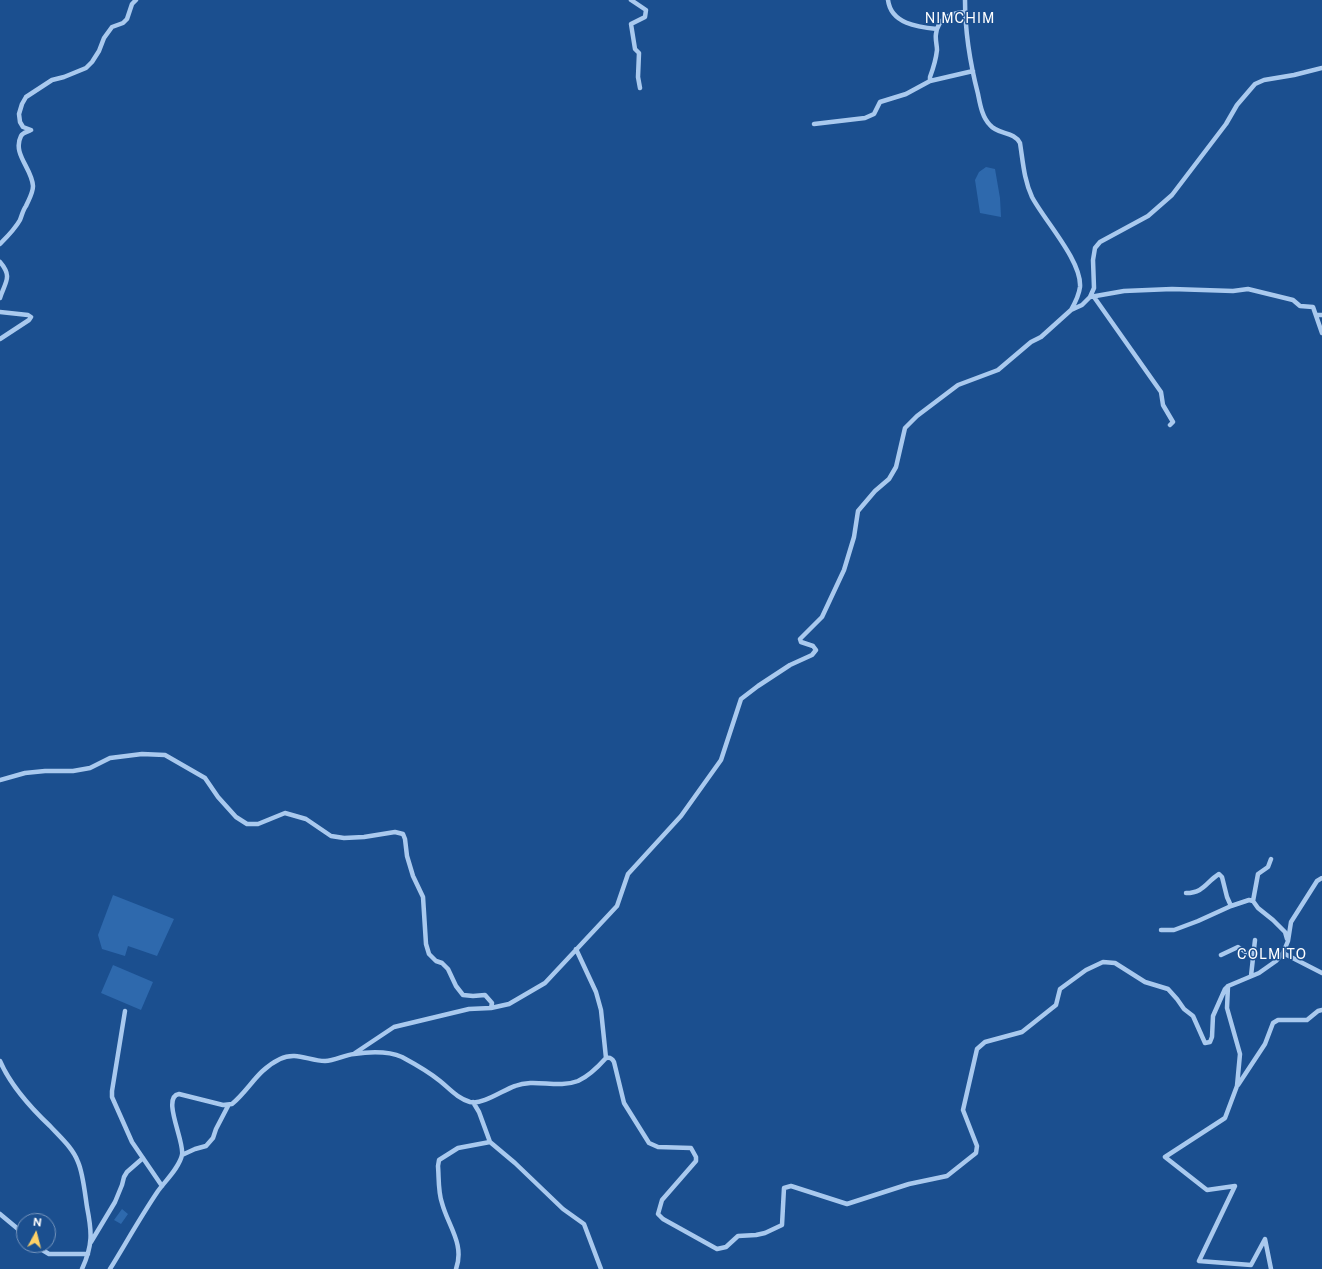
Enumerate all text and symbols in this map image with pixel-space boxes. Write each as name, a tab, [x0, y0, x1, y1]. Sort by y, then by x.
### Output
district label: NIMCHIM	[925, 11, 995, 27]
district label: COLMITO	[1237, 947, 1307, 963]
north arrow	[16, 1213, 56, 1253]
text: N	[32, 1216, 42, 1229]

